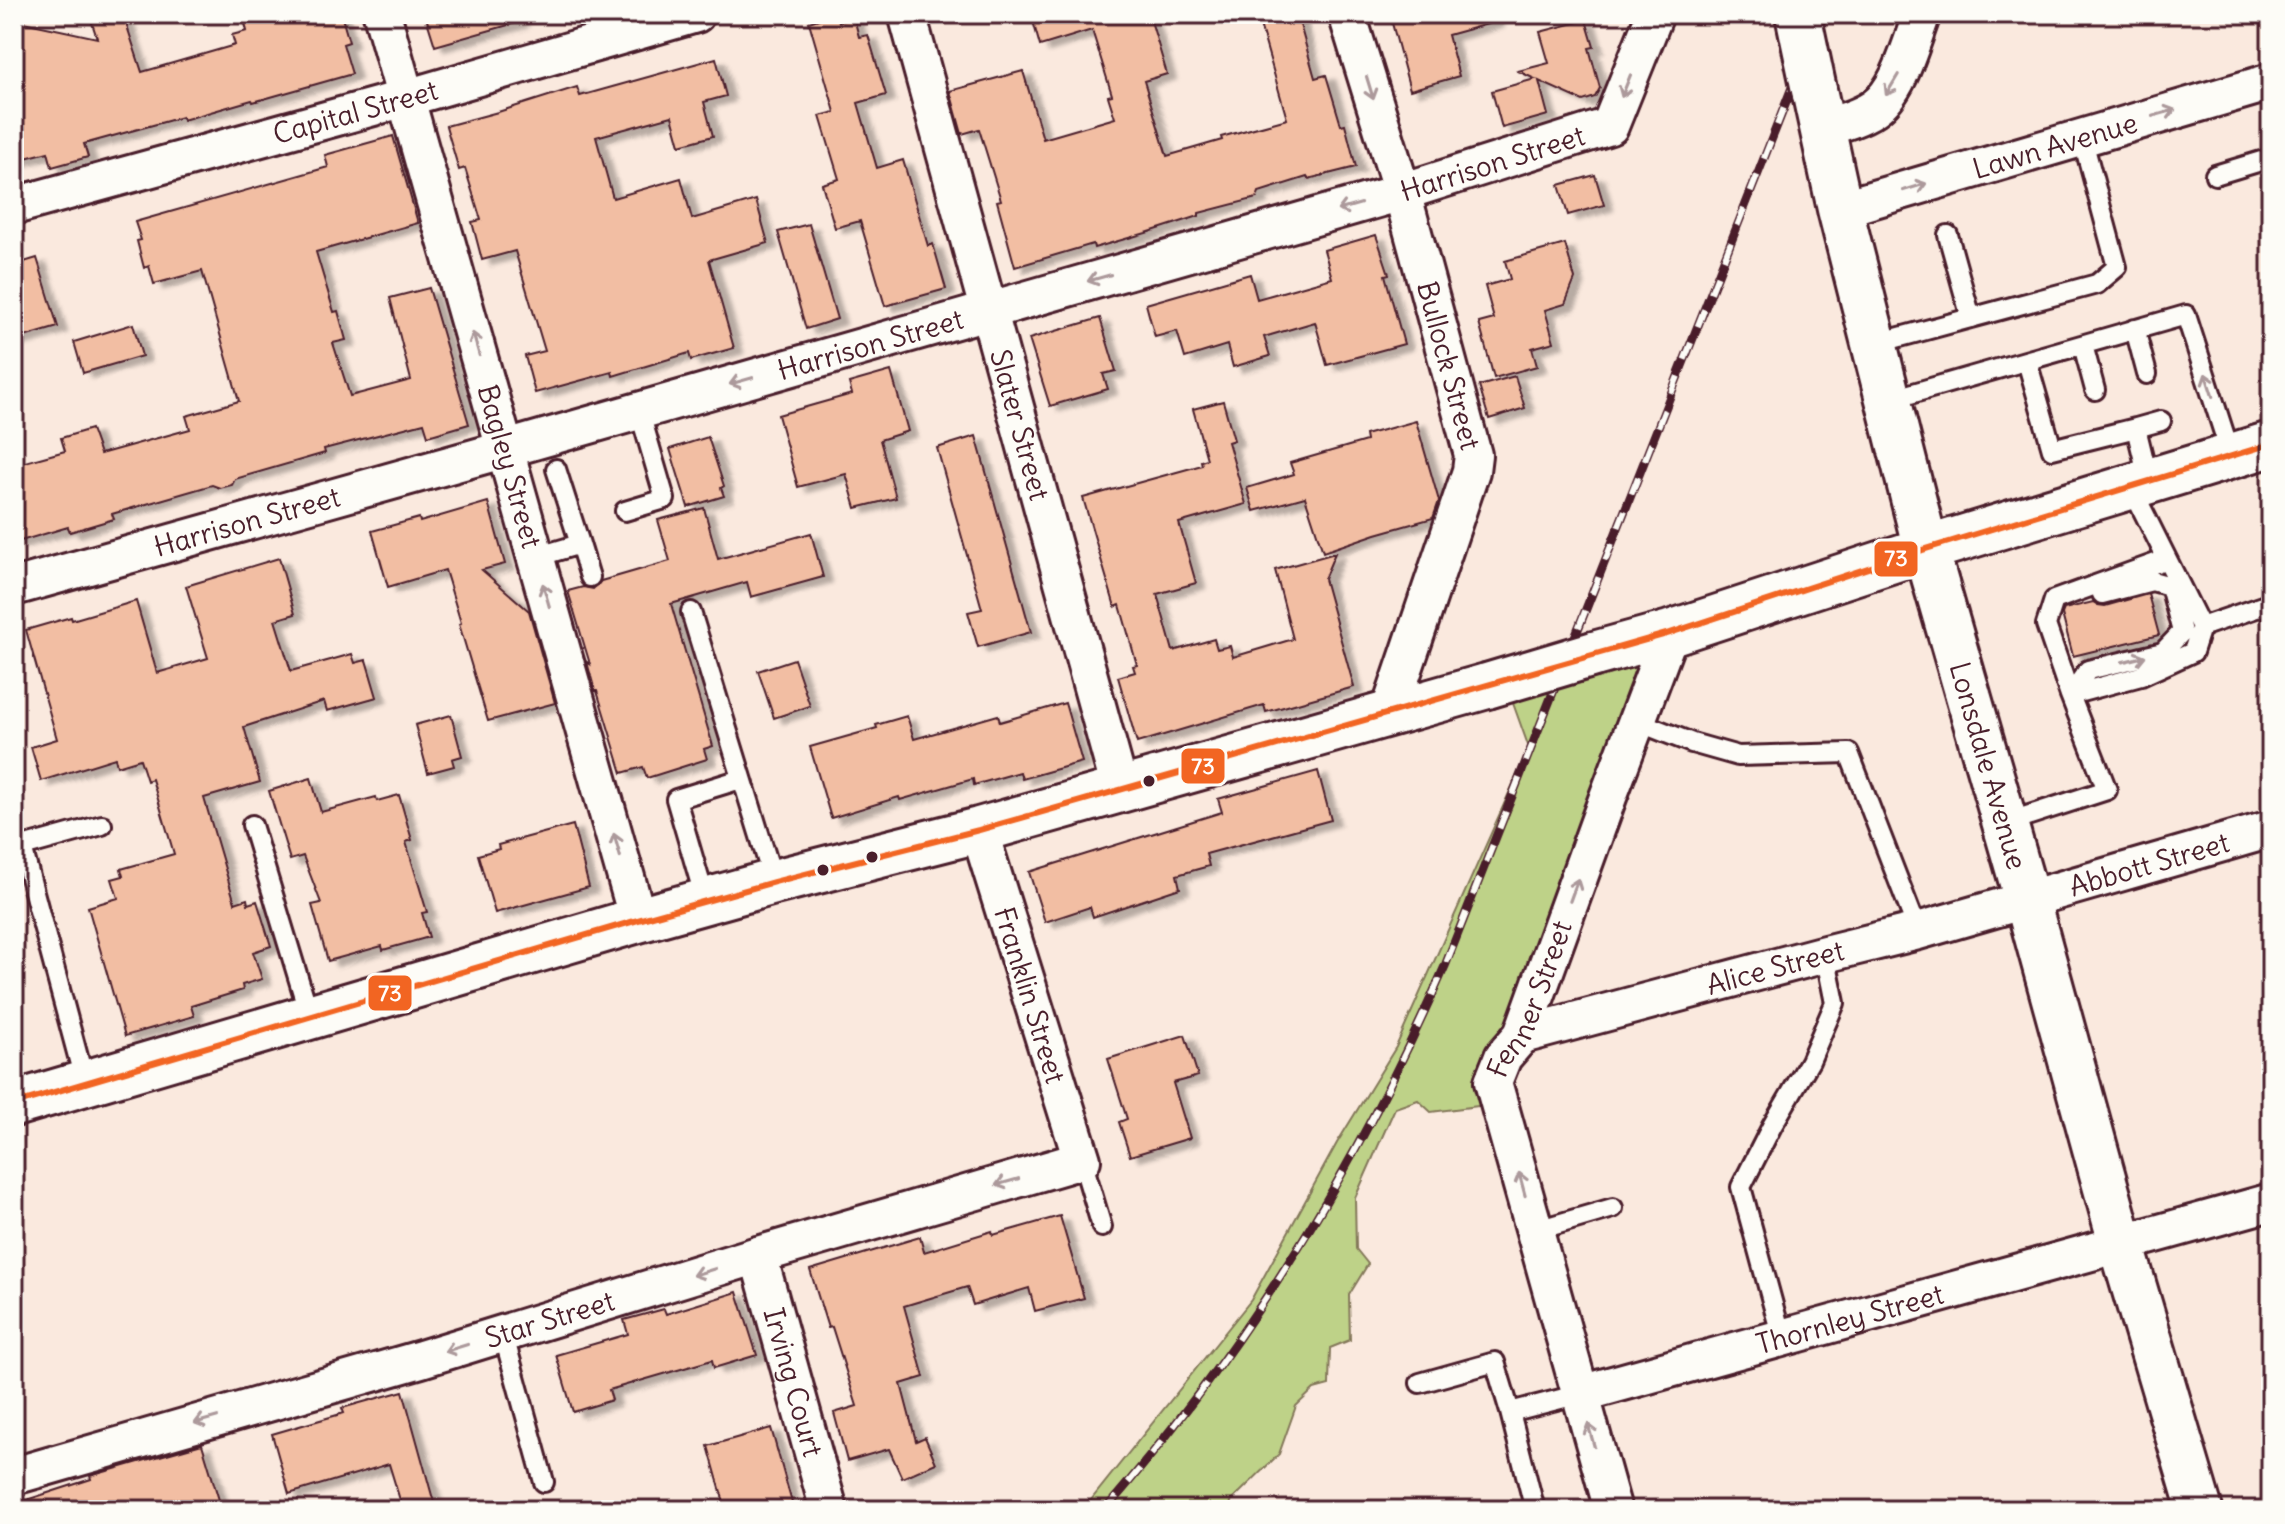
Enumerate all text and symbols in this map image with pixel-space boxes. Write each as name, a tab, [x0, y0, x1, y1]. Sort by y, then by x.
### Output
street label: Capital Street	[269, 72, 442, 152]
one-way arrow	[1618, 73, 1632, 98]
one-way arrow	[1884, 74, 1900, 96]
one-way arrow	[1363, 75, 1378, 101]
street label: Lawn Avenue	[1968, 104, 2141, 187]
one-way arrow	[2151, 105, 2176, 119]
street label: Harrison Street	[1396, 117, 1589, 209]
one-way arrow	[1901, 179, 1927, 194]
one-way arrow	[1336, 200, 1362, 215]
one-way arrow	[1086, 271, 1112, 286]
street label: Bullock Street	[1409, 277, 1489, 454]
street label: Harrison Street	[773, 301, 967, 388]
one-way arrow	[468, 332, 483, 358]
street label: Slater Street	[982, 345, 1058, 504]
one-way arrow	[2200, 373, 2215, 398]
one-way arrow	[729, 374, 755, 389]
street label: Bagley Street	[470, 380, 550, 552]
street label: Harrison Street	[150, 478, 344, 565]
line badge: 73	[1873, 540, 1919, 578]
text: 73	[1884, 544, 1908, 572]
one-way arrow	[538, 582, 553, 608]
one-way arrow	[2120, 651, 2146, 666]
street label: Lonsdale Avenue	[1941, 658, 2035, 874]
line badge: 73	[1180, 747, 1226, 785]
text: 73	[1191, 752, 1215, 780]
unlabelled marker	[1141, 773, 1157, 789]
street label: Abbott Street	[2065, 824, 2233, 904]
one-way arrow	[609, 832, 624, 858]
unlabelled marker	[864, 849, 880, 865]
unlabelled marker	[815, 862, 831, 878]
one-way arrow	[1568, 878, 1582, 903]
street label: Franklin Street	[986, 903, 1074, 1087]
street label: Fenner Street	[1479, 916, 1580, 1083]
street label: Alice Street	[1702, 932, 1848, 1003]
line badge: 73	[367, 974, 413, 1012]
text: 73	[378, 979, 402, 1007]
one-way arrow	[1513, 1172, 1528, 1198]
one-way arrow	[995, 1175, 1021, 1190]
one-way arrow	[692, 1265, 718, 1280]
street label: Thornley Street	[1752, 1276, 1948, 1362]
street label: Star Street	[480, 1282, 619, 1356]
street label: Irving Court	[756, 1304, 831, 1461]
one-way arrow	[443, 1341, 469, 1356]
one-way arrow	[194, 1414, 220, 1429]
one-way arrow	[1583, 1422, 1598, 1448]

